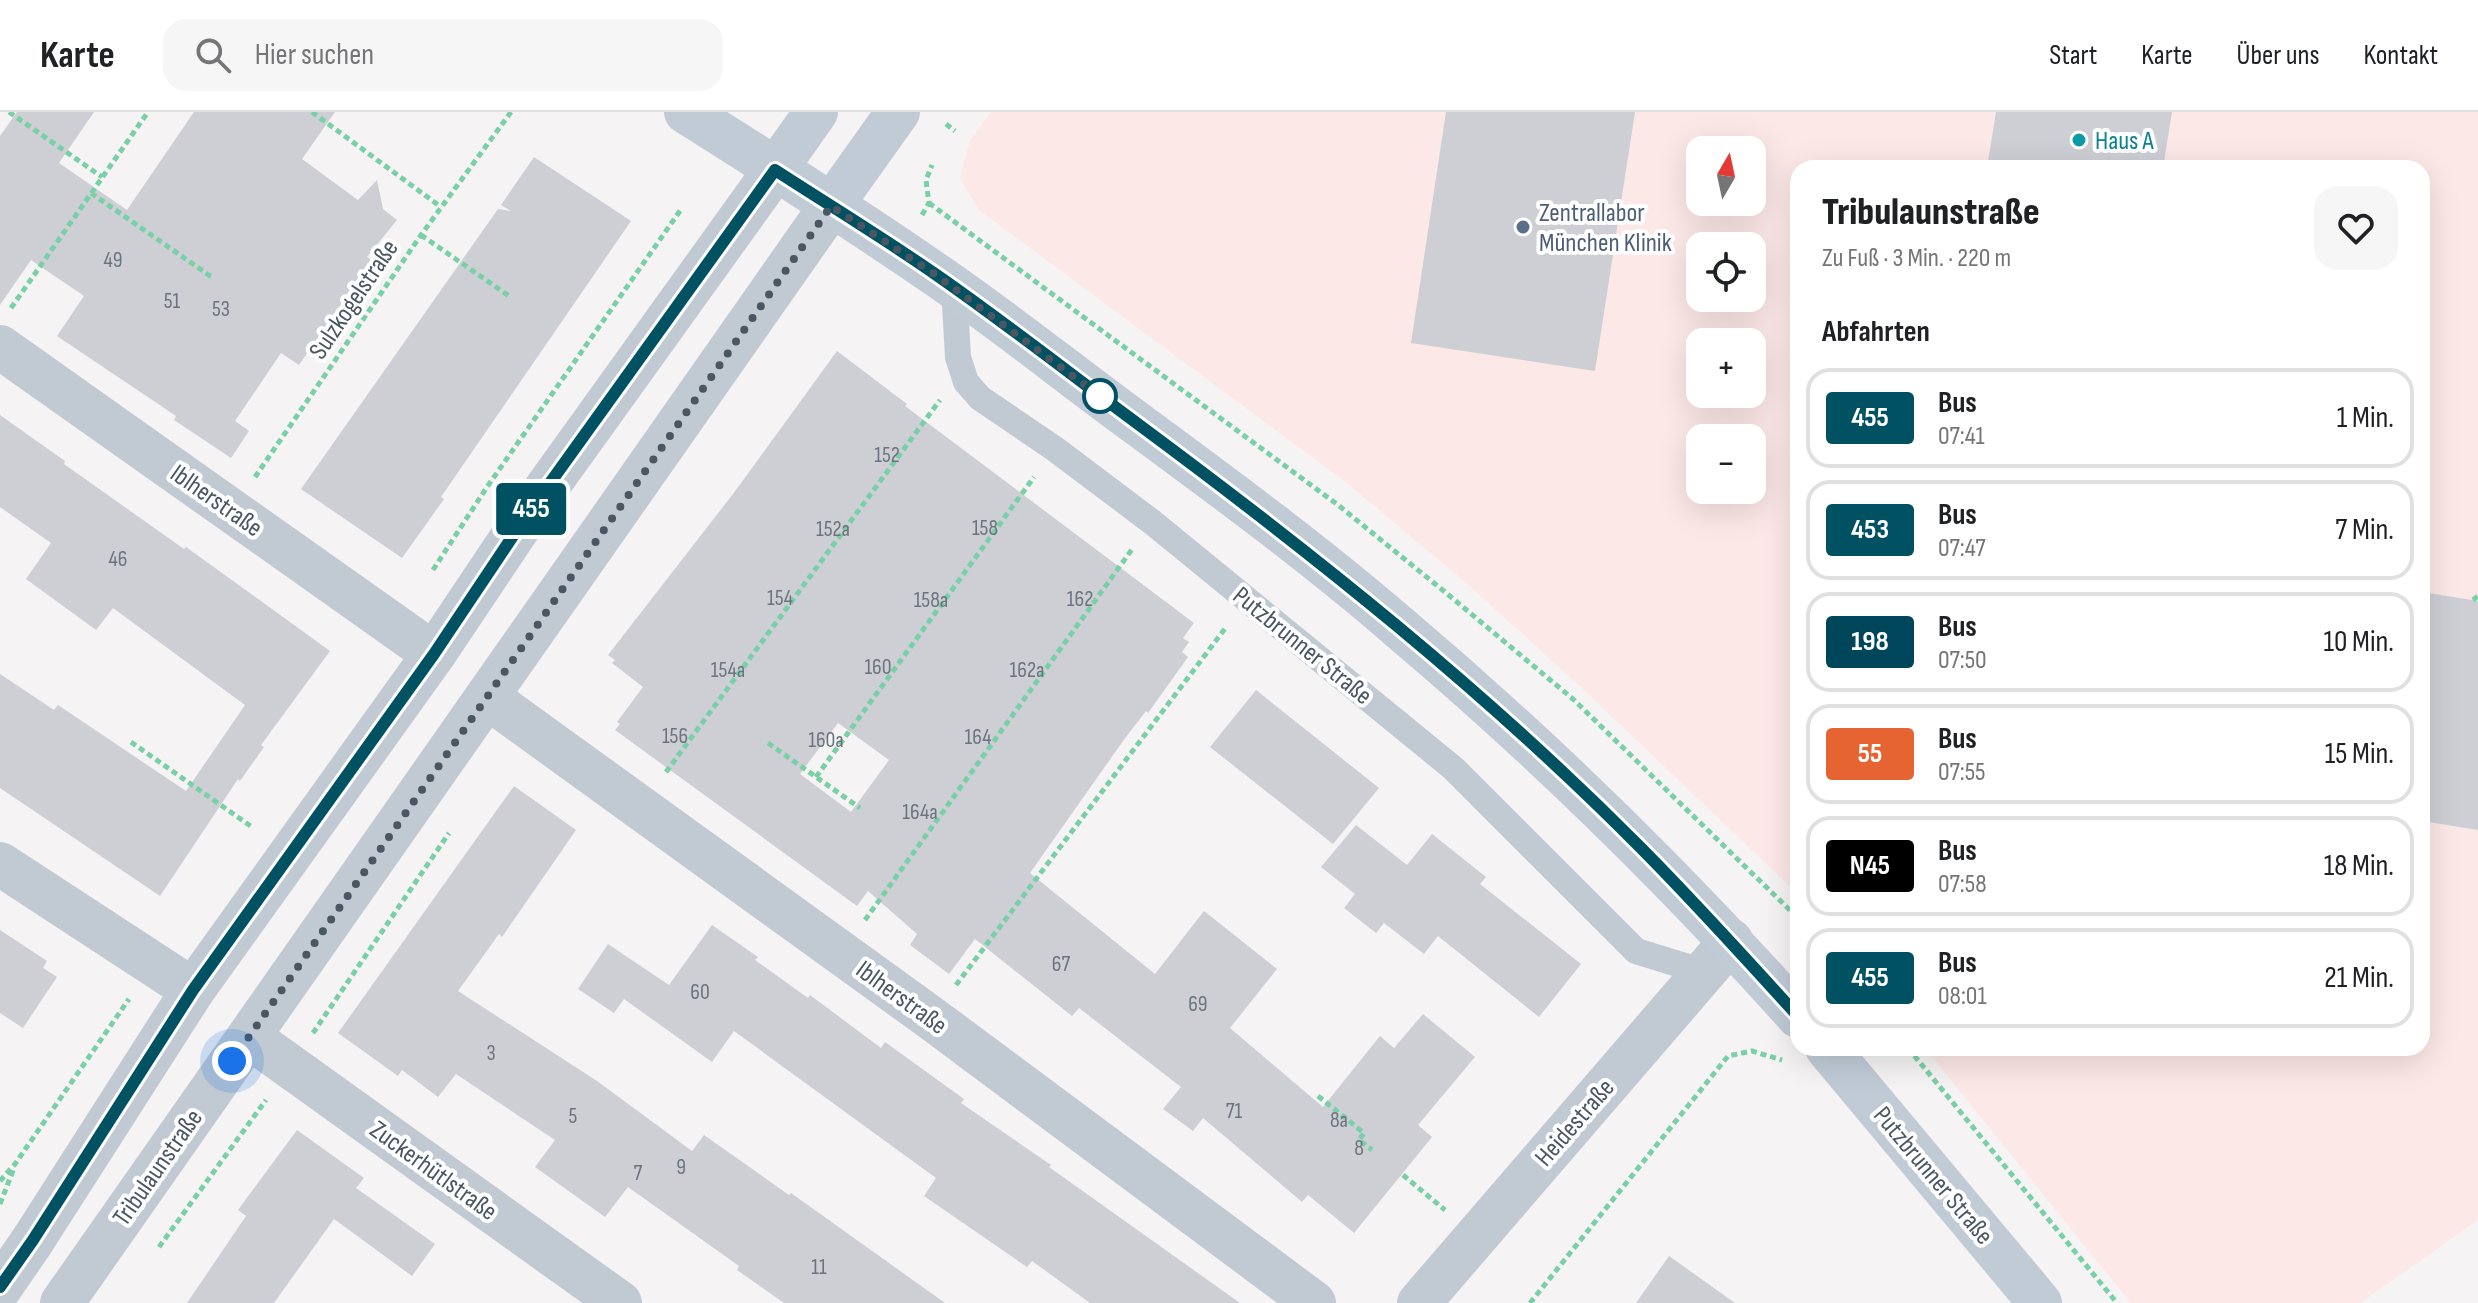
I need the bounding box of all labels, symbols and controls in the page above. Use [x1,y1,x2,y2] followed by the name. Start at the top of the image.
[163,19,723,91] search box
[40,33,115,78] text: Karte
[191,33,235,77] icon: search
[255,37,374,73] text: Hier suchen
[2049,39,2097,72] text: Start
[2141,39,2193,72] text: Karte
[2237,39,2320,72] text: Über uns
[2364,39,2438,72] text: Kontakt
[2095,126,2155,157] place label: Haus A
[2070,131,2088,149] marker: Haus A
[1686,136,1766,216] north arrow
[1686,136,1766,504] map controls
[2314,186,2398,270] button: heart
[1822,190,2040,235] text: Tribulaunstraße
[1539,198,1672,259] place label: Zentrallabor München Klinik
[1514,218,1532,236] marker: Zentrallabor München Klinik
[1686,232,1766,312] button: locate
[303,234,406,366] street label: Sulzkogelstraße
[1822,243,2011,274] text: Zu Fuß · 3 Min. · 220 m
[104,247,123,274] house number: 49
[164,288,181,315] house number: 51
[212,296,230,323] house number: 53
[1822,314,1930,350] text: Abfahrten
[1686,328,1766,408] button: +
[1083,379,1117,413] unlabelled marker
[1938,385,1977,421] text: Bus
[2337,400,2394,436] text: 1 Min.
[1851,401,1889,434] text: 455
[1938,421,1985,452] text: 07:41
[1686,424,1766,504] button: −
[874,442,900,469] house number: 152
[164,458,268,544] street label: Iblherstraße
[485,483,577,535] line badge: 455
[512,492,550,525] text: 455
[1938,497,1977,533] text: Bus
[2335,512,2394,548] text: 7 Min.
[1851,513,1889,546] text: 453
[972,515,998,542] house number: 158
[816,516,850,543] house number: 152a
[1938,533,1986,564] text: 07:47
[109,546,127,573] house number: 46
[1226,581,1378,712] street label: Putzbrunner Straße
[767,585,793,612] house number: 154
[1067,586,1093,613] house number: 162
[914,587,948,614] house number: 158a
[1938,609,1977,645] text: Bus
[2323,624,2394,660] text: 10 Min.
[1851,625,1889,658] text: 198
[1938,645,1987,676] text: 07:50
[864,654,892,681] house number: 160
[711,657,745,684] house number: 154a
[1009,657,1045,684] house number: 162a
[1938,721,1977,757] text: Bus
[662,723,688,750] house number: 156
[965,724,991,751] house number: 164
[808,727,844,754] house number: 160a
[2325,736,2394,772] text: 15 Min.
[1858,737,1882,770] text: 55
[1938,757,1986,788] text: 07:55
[902,799,938,826] house number: 164a
[1938,833,1977,869] text: Bus
[2324,848,2394,884] text: 18 Min.
[1850,849,1890,882] text: N45
[1938,869,1987,900] text: 07:58
[1938,945,1977,981] text: Bus
[1052,951,1070,978] house number: 67
[849,955,953,1042] street label: Iblherstraße
[2324,960,2394,996] text: 21 Min.
[1851,961,1889,994] text: 455
[690,979,710,1006] house number: 60
[1938,981,1987,1012] text: 08:01
[1188,991,1208,1018] house number: 69
[486,1040,496,1067] house number: 3
[212,1041,252,1081] your location
[1529,1073,1621,1173] street label: Heidestraße
[1226,1098,1243,1125] house number: 71
[1866,1101,1999,1251] street label: Putzbrunner Straße
[569,1103,578,1130] house number: 5
[107,1104,210,1232] street label: Tribulaunstraße
[1330,1107,1348,1134] house number: 8a
[363,1115,503,1228] street label: Zuckerhütlstraße
[1354,1135,1364,1162] house number: 8
[676,1154,686,1181] house number: 9
[634,1160,643,1187] house number: 7
[811,1254,827,1281] house number: 11

